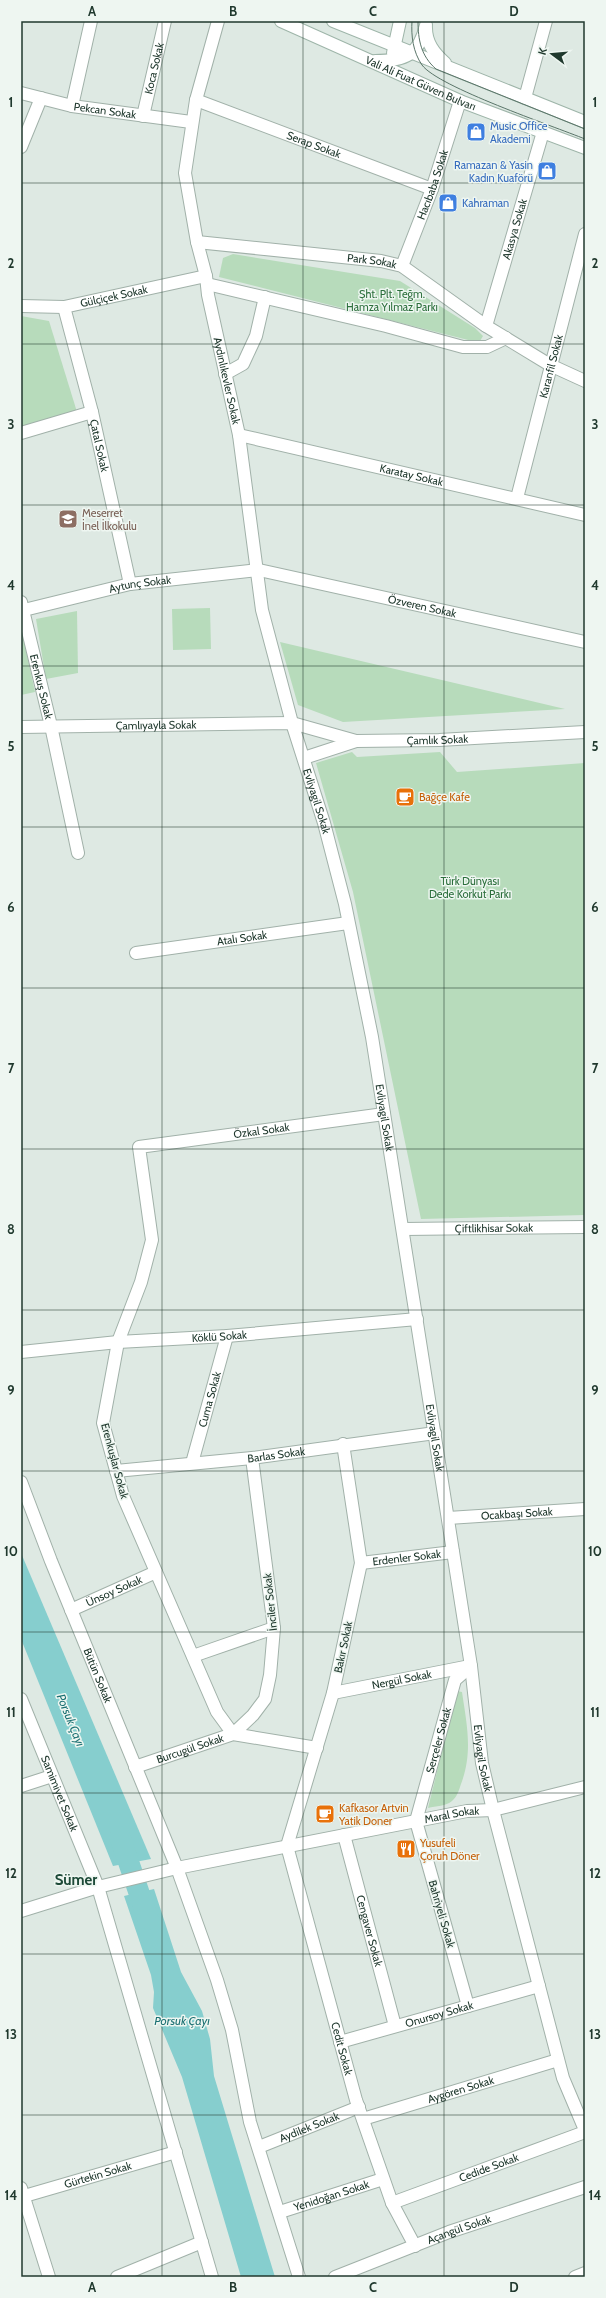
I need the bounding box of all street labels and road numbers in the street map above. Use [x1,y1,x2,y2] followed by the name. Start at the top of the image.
[141,41,167,95] street label: Koca Sokak
[363,53,478,113] street label: Vali Ali Fuat Güven Bulvarı
[73,99,137,122] street label: Pekcan Sokak
[285,128,343,161] street label: Serap Sokak
[414,148,451,222] street label: Hacıbaba Sokak
[499,197,530,261] street label: Akasya Sokak
[347,251,398,272] street label: Park Sokak
[79,282,149,310] street label: Gülçiçek Sokak
[536,333,566,400] street label: Karanfil Sokak
[211,336,243,426] street label: Aydınlıkevler Sokak
[87,418,112,473] street label: Çatal Sokak
[378,461,445,489] street label: Karatay Sokak
[107,573,172,596] street label: Aytunç Sokak
[387,592,458,620] street label: Özveren Sokak
[27,653,56,721] street label: Erenkuş Sokak
[116,717,197,733] street label: Çamlıyayla Sokak
[407,731,469,747] street label: Çamlık Sokak
[300,767,334,835] street label: Evliyagil Sokak
[216,928,268,948] street label: Atalı Sokak
[373,1083,397,1152] street label: Evliyagil Sokak
[233,1120,290,1141] street label: Özkal Sokak
[455,1221,533,1235] street label: Çiftlikhisar Sokak
[191,1327,248,1345] street label: Köklü Sokak
[195,1370,224,1429] street label: Cuma Sokak
[423,1403,447,1472] street label: Evliyagil Sokak
[98,1422,132,1500] street label: Erenkuşlar Sokak
[247,1444,306,1465] street label: Barlas Sokak
[480,1504,553,1523] street label: Ocakbaşı Sokak
[372,1546,442,1569] street label: Erdenler Sokak
[84,1572,144,1609] street label: Ünsoy Sokak
[260,1572,280,1632] street label: İnciler Sokak
[331,1620,355,1674] street label: Bakır Sokak
[80,1646,115,1705] street label: Bütün Sokak
[371,1667,433,1692] street label: Nergül Sokak
[423,1706,454,1775] street label: Serçeler Sokak
[471,1724,495,1793] street label: Evliyagil Sokak
[154,1731,226,1766] street label: Burcugül Sokak
[38,1753,81,1833] street label: Samimiyet Sokak
[423,1804,480,1826] street label: Maral Sokak
[426,1879,458,1949] street label: Bahriyeli Sokak
[353,1893,386,1968] street label: Cengaver Sokak
[404,1998,475,2030] street label: Onursoy Sokak
[328,2020,356,2077] street label: Cedit Sokak
[426,2073,496,2106] street label: Aygören Sokak
[277,2109,341,2145] street label: Aydilek Sokak
[457,2150,520,2185] street label: Cedide Sokak
[63,2158,133,2191] street label: Gürtekin Sokak
[291,2177,371,2214] street label: Yenidoğan Sokak
[425,2212,493,2247] street label: Açangül Sokak

